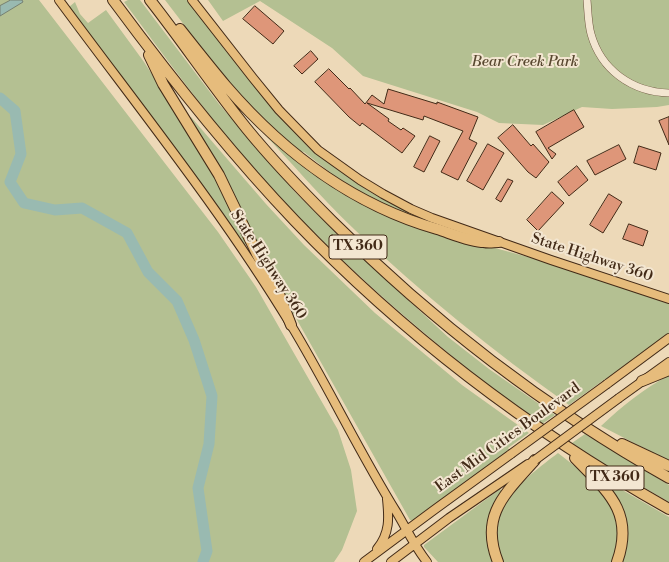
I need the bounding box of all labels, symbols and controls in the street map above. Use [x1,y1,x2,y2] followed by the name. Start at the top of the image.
[472,53,578,71] park label: Bear Creek Park
[226,207,310,323] street label: State Highway 360
[529,230,655,286] street label: State Highway 360
[329,235,387,259] road number: TX 360
[432,379,584,497] street label: East Mid Cities Boulevard
[586,466,644,490] road number: TX 360

